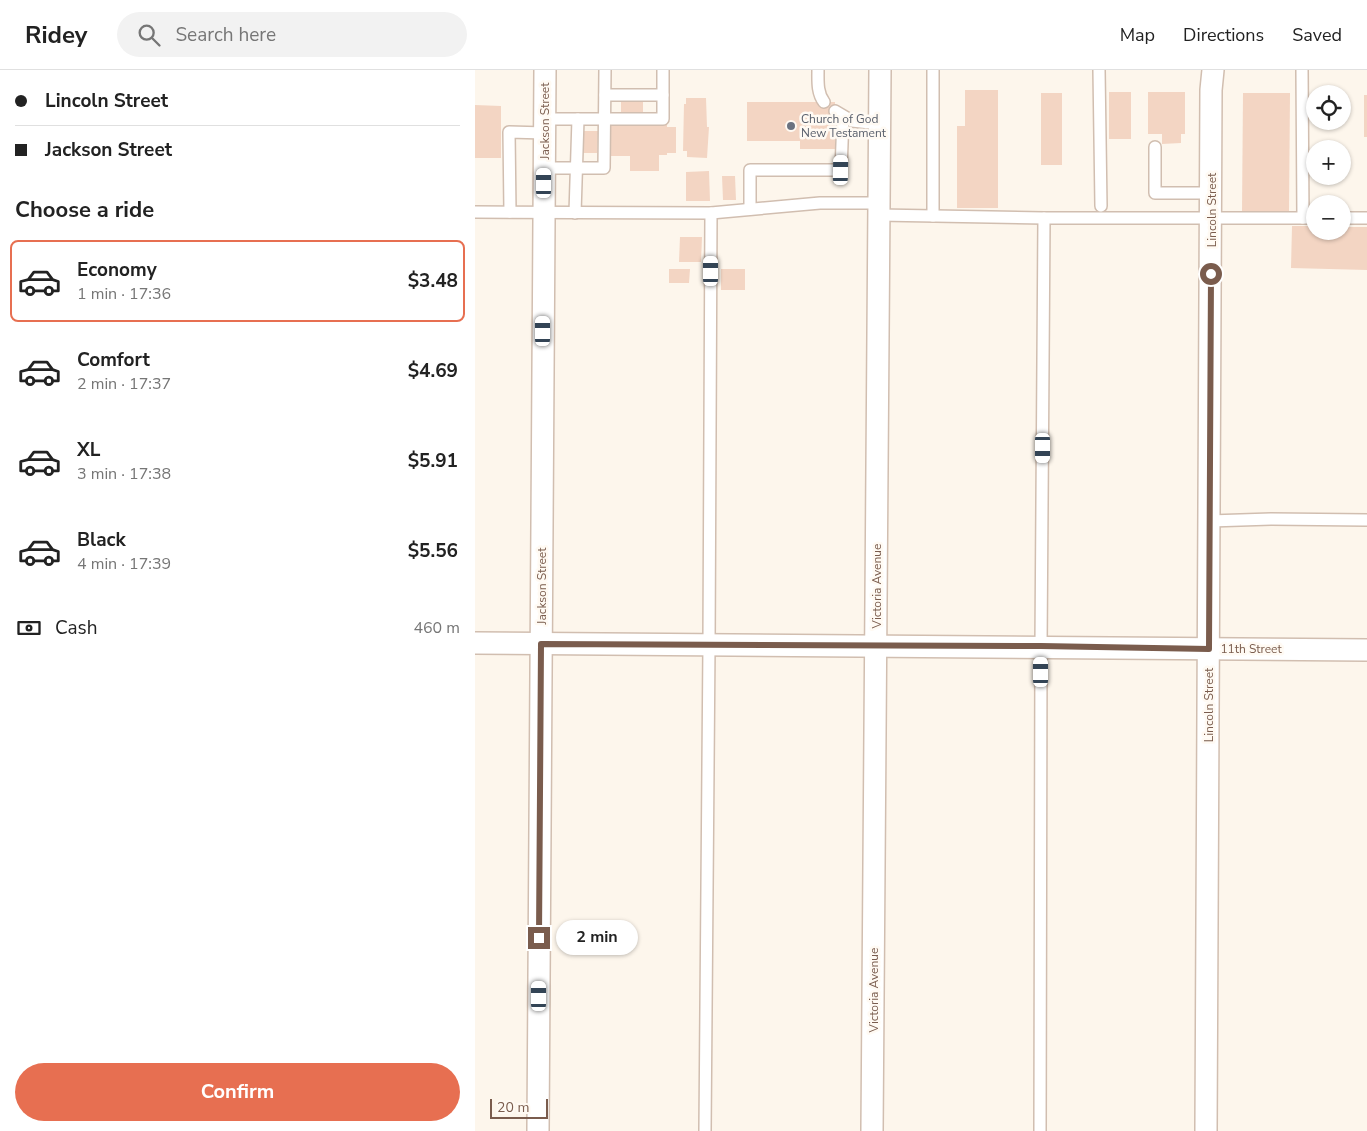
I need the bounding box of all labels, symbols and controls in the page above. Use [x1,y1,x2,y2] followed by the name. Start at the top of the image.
[117,12,467,57] search box
[25,19,87,51] text: Ridey
[135,21,163,49] icon: search
[175,22,276,48] text: Search here
[1120,23,1155,47] text: Map
[1183,23,1264,47] text: Directions
[1292,23,1342,47] text: Saved
[537,82,553,160] street label: Jackson Street
[1306,85,1351,240] map controls
[1306,85,1351,130] button: locate
[45,88,168,114] text: Lincoln Street
[801,111,887,141] place label: Church of God New Testament
[785,120,797,132] marker: Church of God New Testament
[45,137,172,163] text: Jackson Street
[1306,140,1351,185] button: +
[833,155,848,185] car
[536,168,551,198] car
[1204,172,1220,247] street label: Lincoln Street
[15,195,154,225] text: Choose a ride
[1306,195,1351,240] button: −
[703,256,718,286] car
[77,257,157,283] text: Economy
[17,259,62,304] icon: car
[1200,263,1222,285] route start
[408,268,458,294] text: $3.48
[77,283,171,305] text: 1 min · 17:36
[535,316,550,346] car
[77,347,150,373] text: Comfort
[17,349,62,394] icon: car
[408,358,458,384] text: $4.69
[77,373,171,395] text: 2 min · 17:37
[1035,433,1050,463] car
[77,437,100,463] text: XL
[17,439,62,484] icon: car
[408,448,458,474] text: $5.91
[77,463,171,485] text: 3 min · 17:38
[77,527,126,553] text: Black
[17,529,62,574] icon: car
[408,538,458,564] text: $5.56
[869,544,885,629] street label: Victoria Avenue
[534,547,550,625] street label: Jackson Street
[77,553,171,575] text: 4 min · 17:39
[15,614,43,642] icon: cash
[55,615,97,641] text: Cash
[413,617,460,639] text: 460 m
[1220,641,1282,657] street label: 11th Street
[1033,657,1048,687] car
[1201,667,1217,742] street label: Lincoln Street
[557,920,639,956] callout: 2 min
[576,926,618,948] text: 2 min
[528,927,550,949] route end
[866,948,882,1033] street label: Victoria Avenue
[531,981,546,1011] car
[15,1063,460,1121] button: Confirm
[490,1096,547,1119] scale bar
[497,1098,529,1117] text: 20 m

